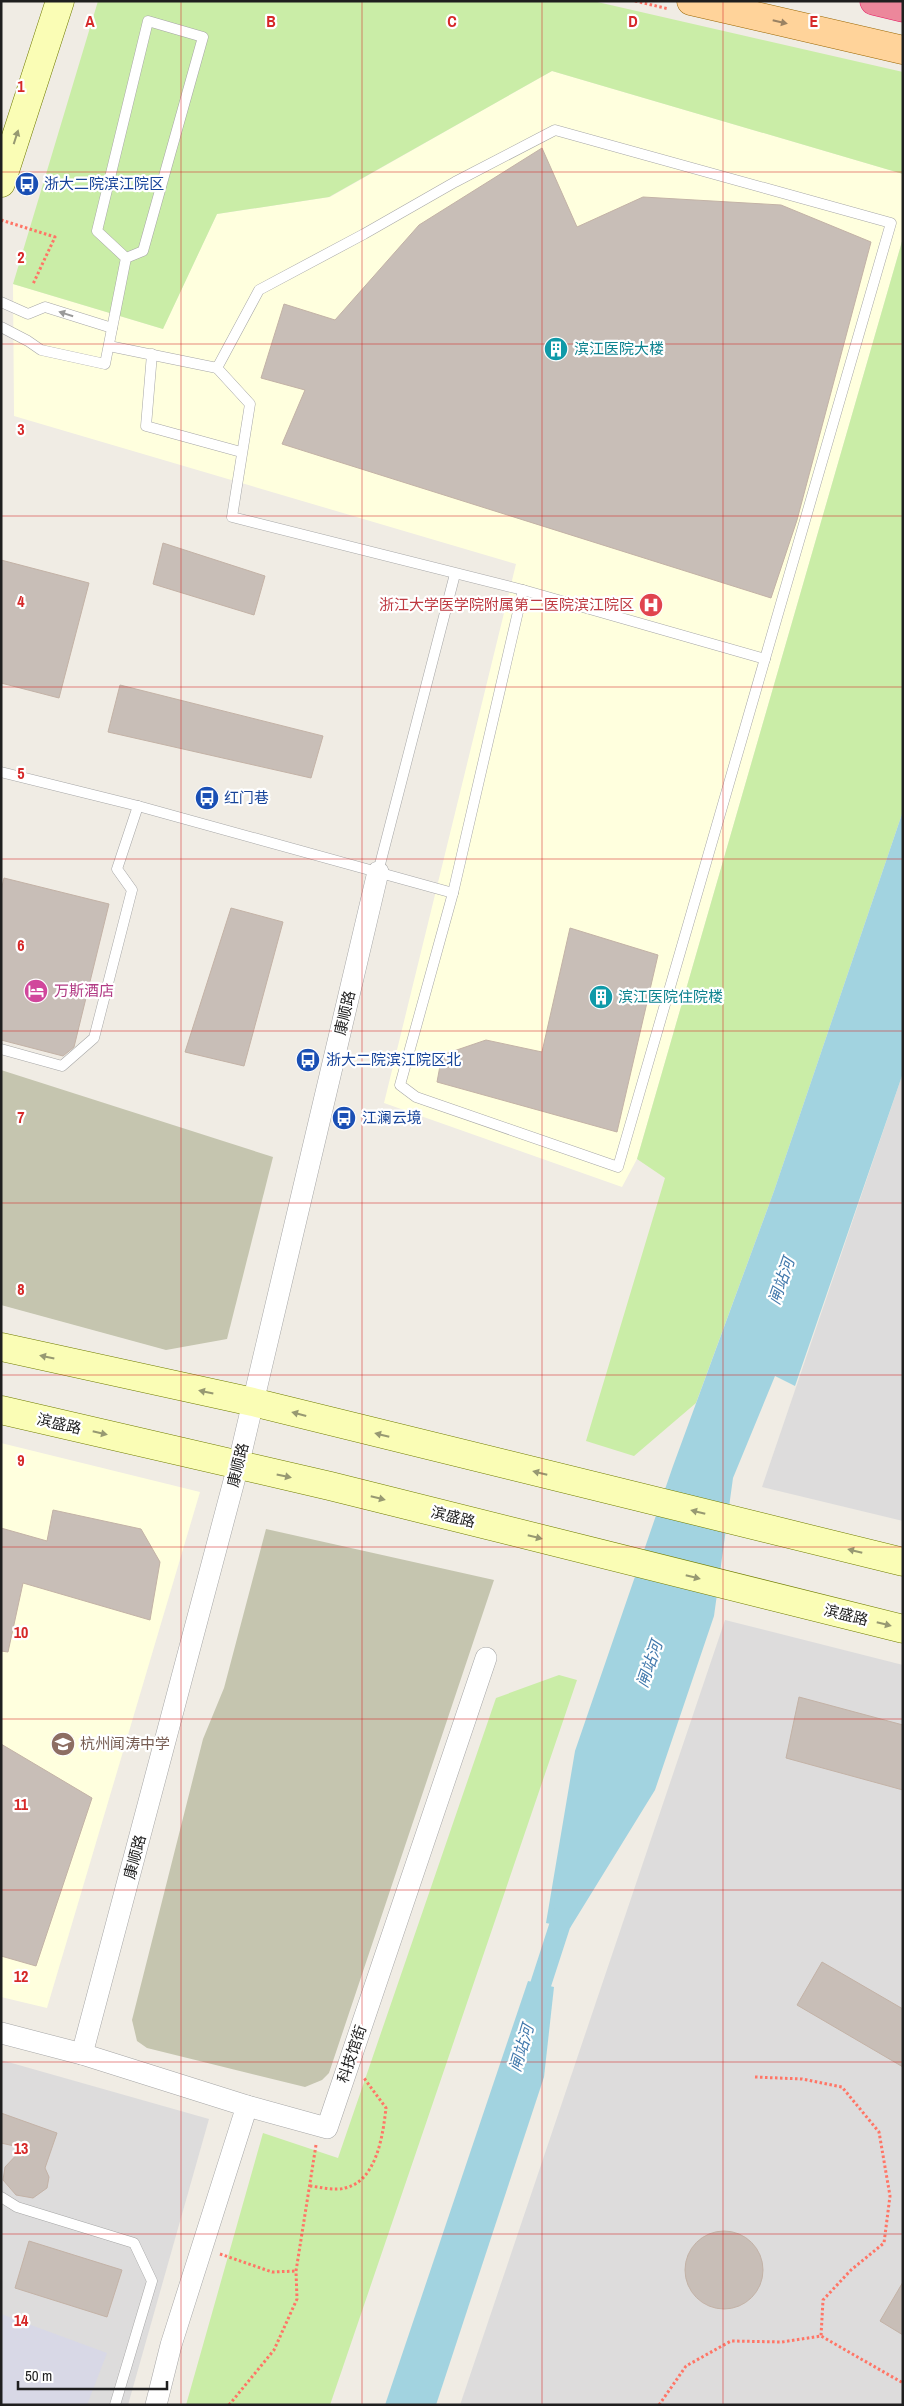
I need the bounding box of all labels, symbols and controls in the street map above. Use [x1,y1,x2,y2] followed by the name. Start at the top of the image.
[85,10,95,32] text: A
[266,10,276,32] text: B
[447,10,457,32] text: C
[628,10,638,32] text: D
[810,10,819,32] text: E
[773,18,788,26] one-way arrow
[17,75,25,97] text: 1
[13,129,20,144] one-way arrow
[14,171,40,197] bus stop icon: 浙大二院滨江院区
[44,173,164,194] place label: 浙大二院滨江院区
[17,246,25,268] text: 2
[58,309,73,317] one-way arrow
[543,336,569,362] building icon: 滨江医院大楼
[574,338,664,359] place label: 滨江医院大楼
[17,418,25,440] text: 3
[17,590,25,612] text: 4
[638,592,664,618] hospital icon: 浙江大学医学院附属第二医院滨江院区
[379,594,634,615] place label: 浙江大学医学院附属第二医院滨江院区
[17,762,25,784] text: 5
[194,785,220,811] bus stop icon: 红门巷
[224,787,269,808] place label: 红门巷
[17,934,25,956] text: 6
[23,978,49,1004] hotel icon: 万斯酒店
[54,980,114,1001] place label: 万斯酒店
[588,984,614,1010] building icon: 滨江医院住院楼
[618,986,723,1007] place label: 滨江医院住院楼
[329,989,360,1037] street label: 康顺路
[295,1047,321,1073] bus stop icon: 浙大二院滨江院区北
[326,1049,461,1070] place label: 浙大二院滨江院区北
[331,1105,357,1131] bus stop icon: 江澜云境
[17,1106,25,1128] text: 7
[362,1107,422,1128] place label: 江澜云境
[763,1252,800,1307] water label: 闸站河
[17,1278,25,1300] text: 8
[39,1353,55,1361] one-way arrow
[198,1388,213,1396] one-way arrow
[35,1408,83,1439] street label: 滨盛路
[291,1410,306,1418] one-way arrow
[92,1429,107,1437] one-way arrow
[374,1431,389,1439] one-way arrow
[222,1440,253,1489] street label: 康顺路
[17,1449,25,1471] text: 9
[532,1469,547,1477] one-way arrow
[277,1472,292,1480] one-way arrow
[370,1494,385,1502] one-way arrow
[429,1501,478,1532] street label: 滨盛路
[690,1508,705,1516] one-way arrow
[528,1533,543,1541] one-way arrow
[848,1547,863,1555] one-way arrow
[685,1573,700,1581] one-way arrow
[822,1599,871,1630] street label: 滨盛路
[14,1621,28,1643] text: 10
[877,1621,892,1629] one-way arrow
[631,1635,668,1690] water label: 闸站河
[50,1731,76,1757] school or university icon: 杭州闻涛中学
[80,1733,170,1754] place label: 杭州闻涛中学
[14,1793,29,1815] text: 11
[119,1832,150,1881] street label: 康顺路
[14,1965,28,1987] text: 12
[503,2019,539,2074] water label: 闸站河
[332,2022,371,2086] street label: 科技馆街
[14,2137,28,2159] text: 13
[14,2309,29,2331] text: 14
[18,2358,166,2390] scale bar
[25,2365,52,2386] text: 50 m

